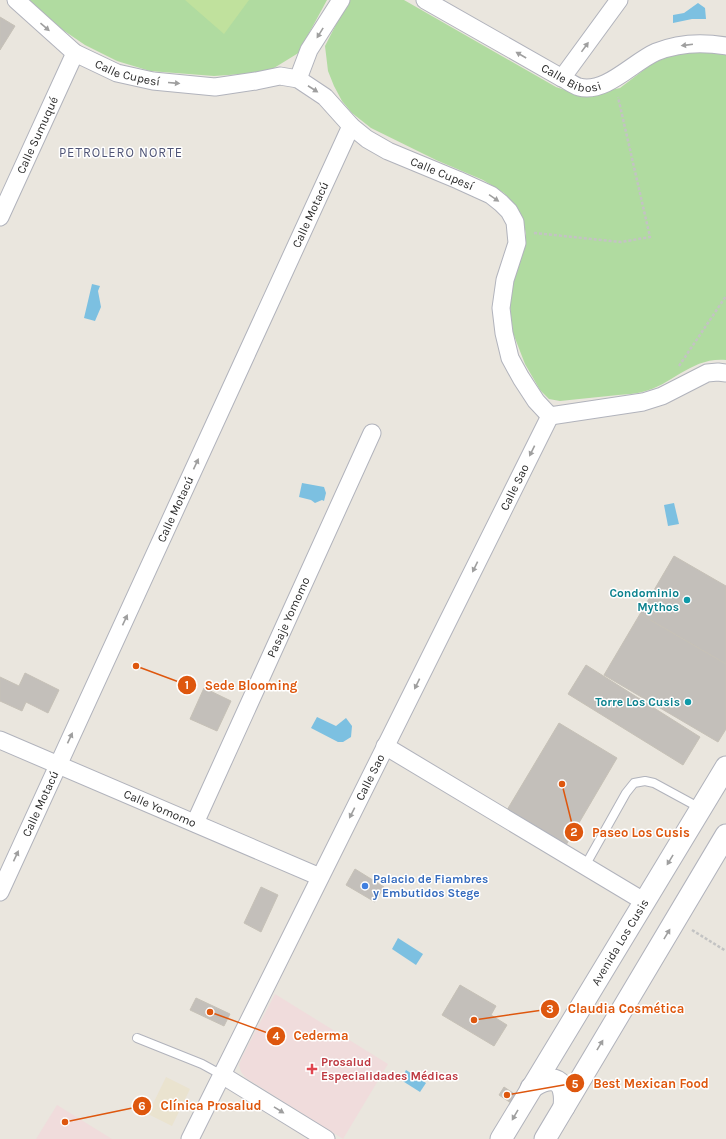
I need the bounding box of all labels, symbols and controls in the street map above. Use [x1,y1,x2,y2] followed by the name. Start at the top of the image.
[40,22,50,31] one-way arrow
[316,28,324,38] one-way arrow
[581,41,589,52] one-way arrow
[681,41,693,48] one-way arrow
[515,51,526,58] one-way arrow
[93,57,161,89] street label: Calle Cupesí
[539,61,603,95] street label: Calle Bibosi
[168,79,180,86] one-way arrow
[307,86,319,93] one-way arrow
[14,94,61,176] street label: Calle Sumuqué
[59,145,183,160] district label: PETROLERO NORTE
[408,154,476,193] street label: Calle Cupesí
[289,179,332,250] street label: Calle Motacú
[489,194,499,202] one-way arrow
[529,445,536,457] one-way arrow
[193,458,199,469] one-way arrow
[497,462,532,513] street label: Calle Sao
[154,474,197,544] street label: Calle Motacú
[471,562,478,573] one-way arrow
[264,575,313,660] street label: Pasaje Yomomo
[609,586,679,614] place label: Condominio Mythos
[682,595,692,605] marker: Condominio Mythos
[122,614,128,626] one-way arrow
[177,673,305,698] callout: Sede Blooming
[185,678,189,692] text: 1
[205,678,298,693] text: Sede Blooming
[413,678,420,689] one-way arrow
[595,695,680,709] place label: Torre Los Cusis
[683,697,693,707] marker: Torre Los Cusis
[67,732,74,744] one-way arrow
[353,752,388,803] street label: Calle Sao
[19,769,62,839] street label: Calle Motacú
[121,787,198,830] street label: Calle Yomomo
[349,807,355,818] one-way arrow
[564,820,698,845] callout: Paseo Los Cusis
[570,825,578,839] text: 2
[592,825,690,840] text: Paseo Los Cusis
[13,851,19,862] one-way arrow
[666,854,673,866] one-way arrow
[373,872,488,900] place label: Palacio de Fiambres y Embutidos Stege
[360,881,370,891] marker: Palacio de Fiambres y Embutidos Stege
[589,896,652,988] street label: Avenida Los Cusis
[664,928,671,940] one-way arrow
[540,996,693,1021] callout: Claudia Cosmética
[568,1001,684,1016] text: Claudia Cosmética
[546,1002,554,1016] text: 3
[266,1023,357,1048] callout: Cederma
[293,1028,349,1043] text: Cederma
[272,1029,280,1043] text: 4
[597,1039,604,1051] one-way arrow
[321,1055,458,1083] place label: Prosalud Especialidades Médicas
[306,1063,318,1075] marker: Prosalud Especialidades Médicas
[565,1071,716,1096] callout: Best Mexican Food
[593,1076,709,1091] text: Best Mexican Food
[572,1077,579,1091] text: 5
[132,1093,270,1118] callout: Clínica Prosalud
[160,1098,262,1113] text: Clínica Prosalud
[138,1099,146,1113] text: 6
[274,1106,284,1114] one-way arrow
[512,1109,519,1121] one-way arrow

